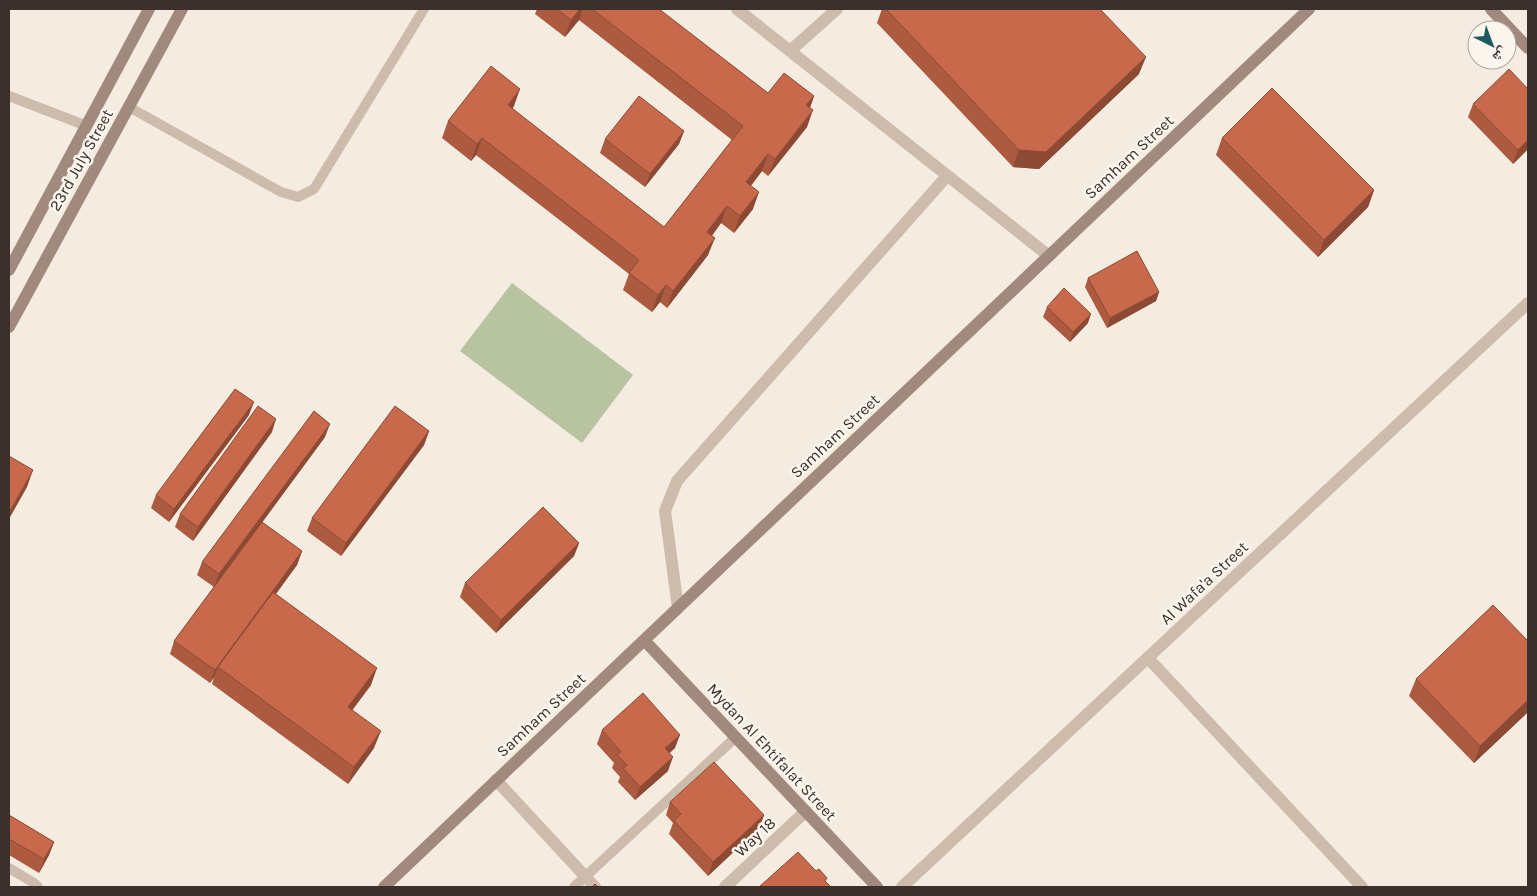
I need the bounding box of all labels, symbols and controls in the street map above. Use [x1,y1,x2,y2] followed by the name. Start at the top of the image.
[1467,20,1517,70] north arrow
[1489,43,1512,66] text: ش
[45,106,117,214] street label: 23rd July Street
[1081,111,1177,203] street label: Samham Street
[787,390,883,482] street label: Samham Street
[1156,537,1252,629] street label: Al Wafa'a Street
[493,669,589,761] street label: Samham Street
[703,679,841,825] street label: Mydan Al Ehtifalat Street
[731,813,779,861] street label: Way 18

